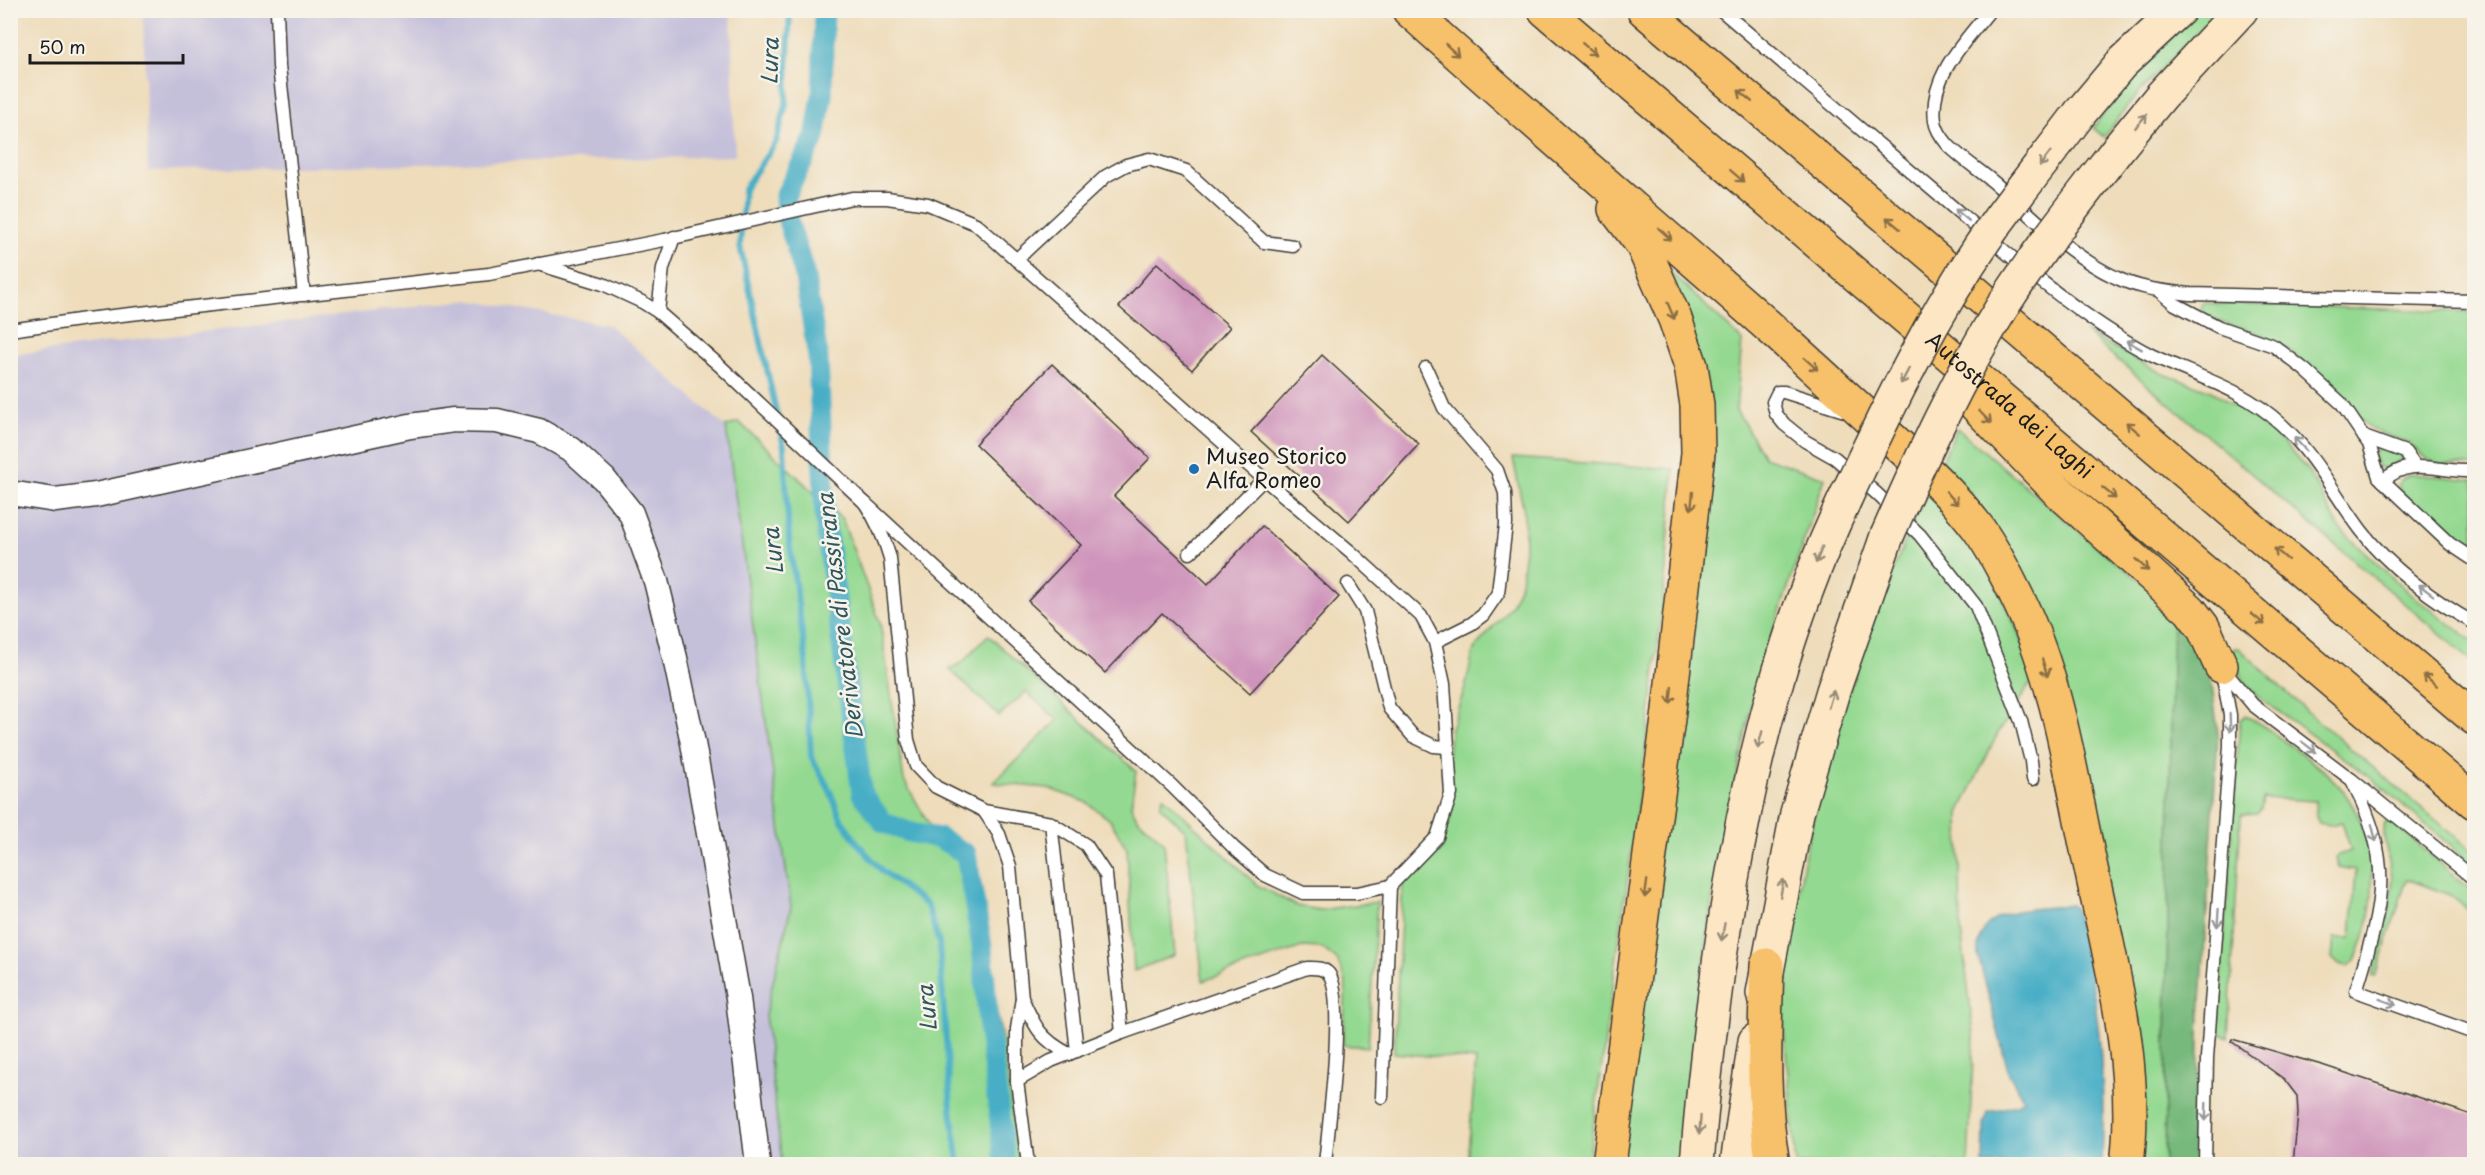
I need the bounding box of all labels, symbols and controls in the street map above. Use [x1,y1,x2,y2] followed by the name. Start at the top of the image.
[30,27,183,65] scale bar
[39,33,86,60] text: 50 m
[751,37,786,85] water label: Lura
[1581,42,1597,55] one-way arrow
[1444,43,1459,57] one-way arrow
[1737,90,1753,103] one-way arrow
[2134,114,2148,129] one-way arrow
[2038,151,2051,167] one-way arrow
[1729,169,1745,182] one-way arrow
[1954,209,1970,222] one-way arrow
[1885,216,1901,229] one-way arrow
[1657,227,1672,241] one-way arrow
[1666,301,1677,319] one-way arrow
[1919,323,2102,485] street label: Autostrada dei Laghi
[2126,339,2143,351] one-way arrow
[1803,357,1818,371] one-way arrow
[1899,366,1910,384] one-way arrow
[1978,409,1992,424] one-way arrow
[2125,421,2141,434] one-way arrow
[2293,437,2307,452] one-way arrow
[1206,439,1347,495] place label: Museo Storico Alfa Romeo
[1187,462,1201,476] marker: Museo Storico Alfa Romeo
[2101,486,2117,499] one-way arrow
[807,490,870,741] water label: Derivatore di Passirana
[1945,490,1959,505] one-way arrow
[1687,491,1698,511] one-way arrow
[753,526,790,576] water label: Lura
[1813,545,1824,563] one-way arrow
[2274,547,2289,561] one-way arrow
[2134,558,2149,572] one-way arrow
[2419,584,2435,597] one-way arrow
[2250,612,2265,626] one-way arrow
[2040,658,2051,677] one-way arrow
[2423,673,2438,687] one-way arrow
[1665,685,1676,705] one-way arrow
[1826,690,1837,709] one-way arrow
[2224,713,2236,733] one-way arrow
[1753,730,1765,749] one-way arrow
[2301,741,2317,754] one-way arrow
[2369,824,2381,843] one-way arrow
[1640,878,1651,898] one-way arrow
[1777,878,1788,898] one-way arrow
[2212,907,2223,927] one-way arrow
[1718,921,1729,941] one-way arrow
[907,983,944,1033] water label: Lura
[2378,998,2397,1009] one-way arrow
[2200,1102,2211,1122] one-way arrow
[1694,1115,1705,1135] one-way arrow

